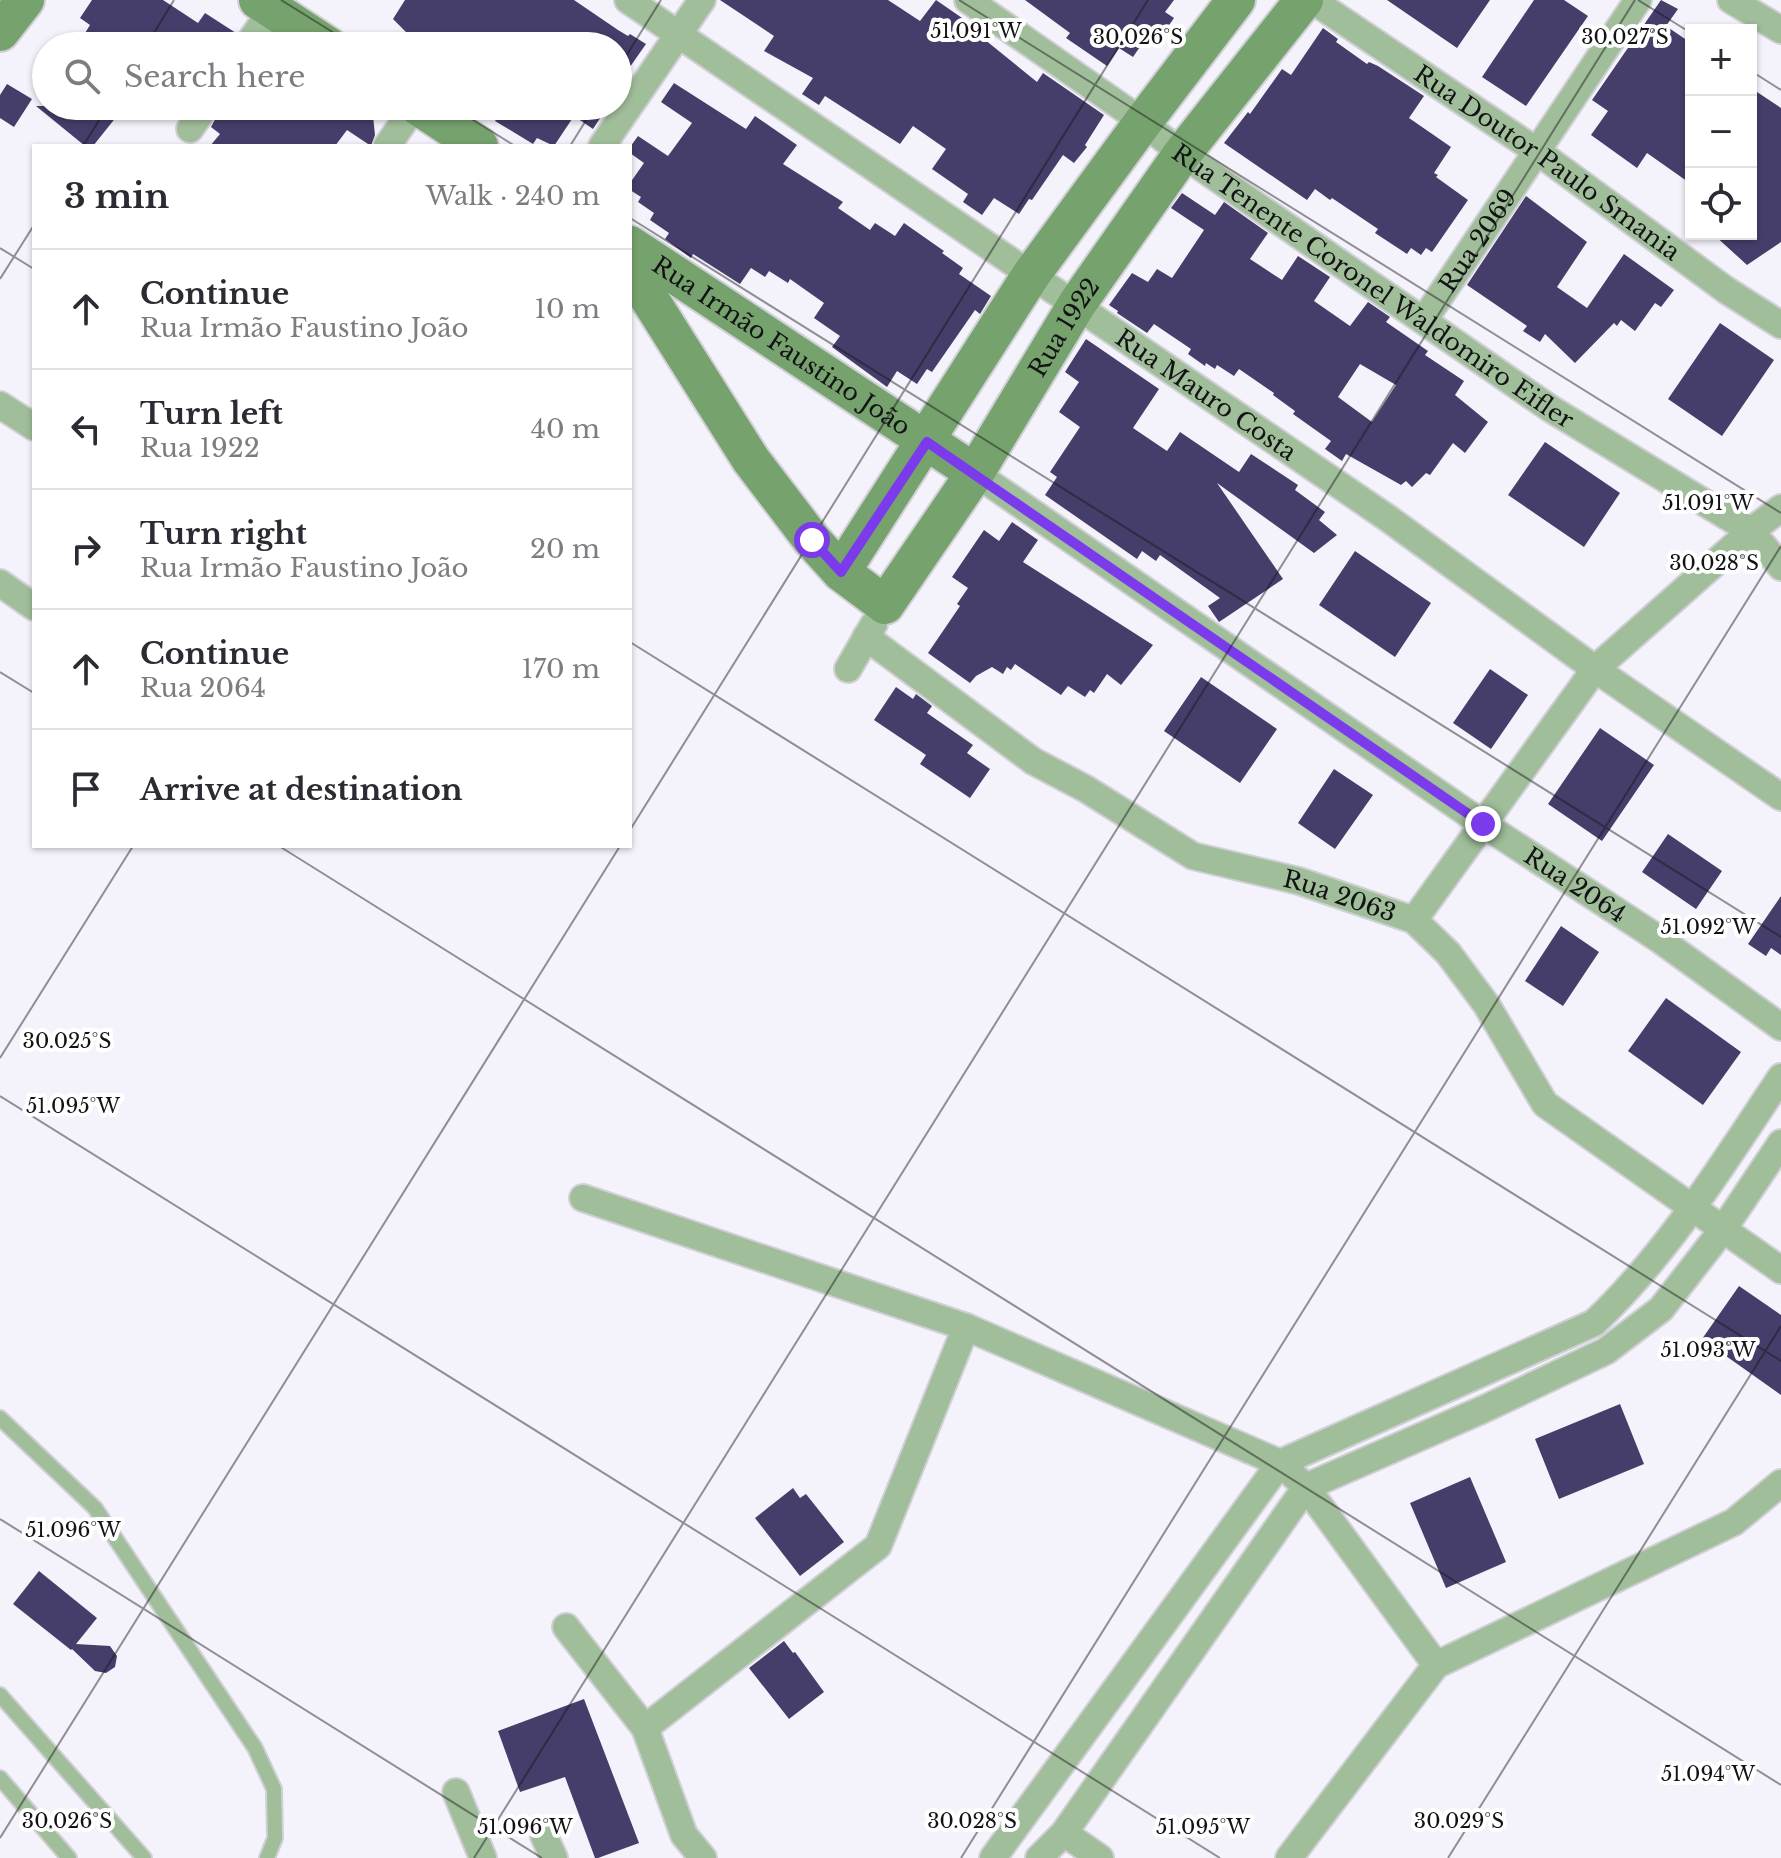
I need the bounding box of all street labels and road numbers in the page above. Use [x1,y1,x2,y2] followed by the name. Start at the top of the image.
[1409,59,1687,267] street label: Rua Doutor Paulo Smania
[1167,137,1580,434] street label: Rua Tenente Coronel Waldomiro Eifler
[1433,183,1522,297] street label: Rua 2069
[647,250,916,441] street label: Rua Irmão Faustino João
[1022,272,1105,382] street label: Rua 1922
[1110,323,1303,467] street label: Rua Mauro Costa
[1519,840,1632,928] street label: Rua 2064
[1280,863,1400,927] street label: Rua 2063

